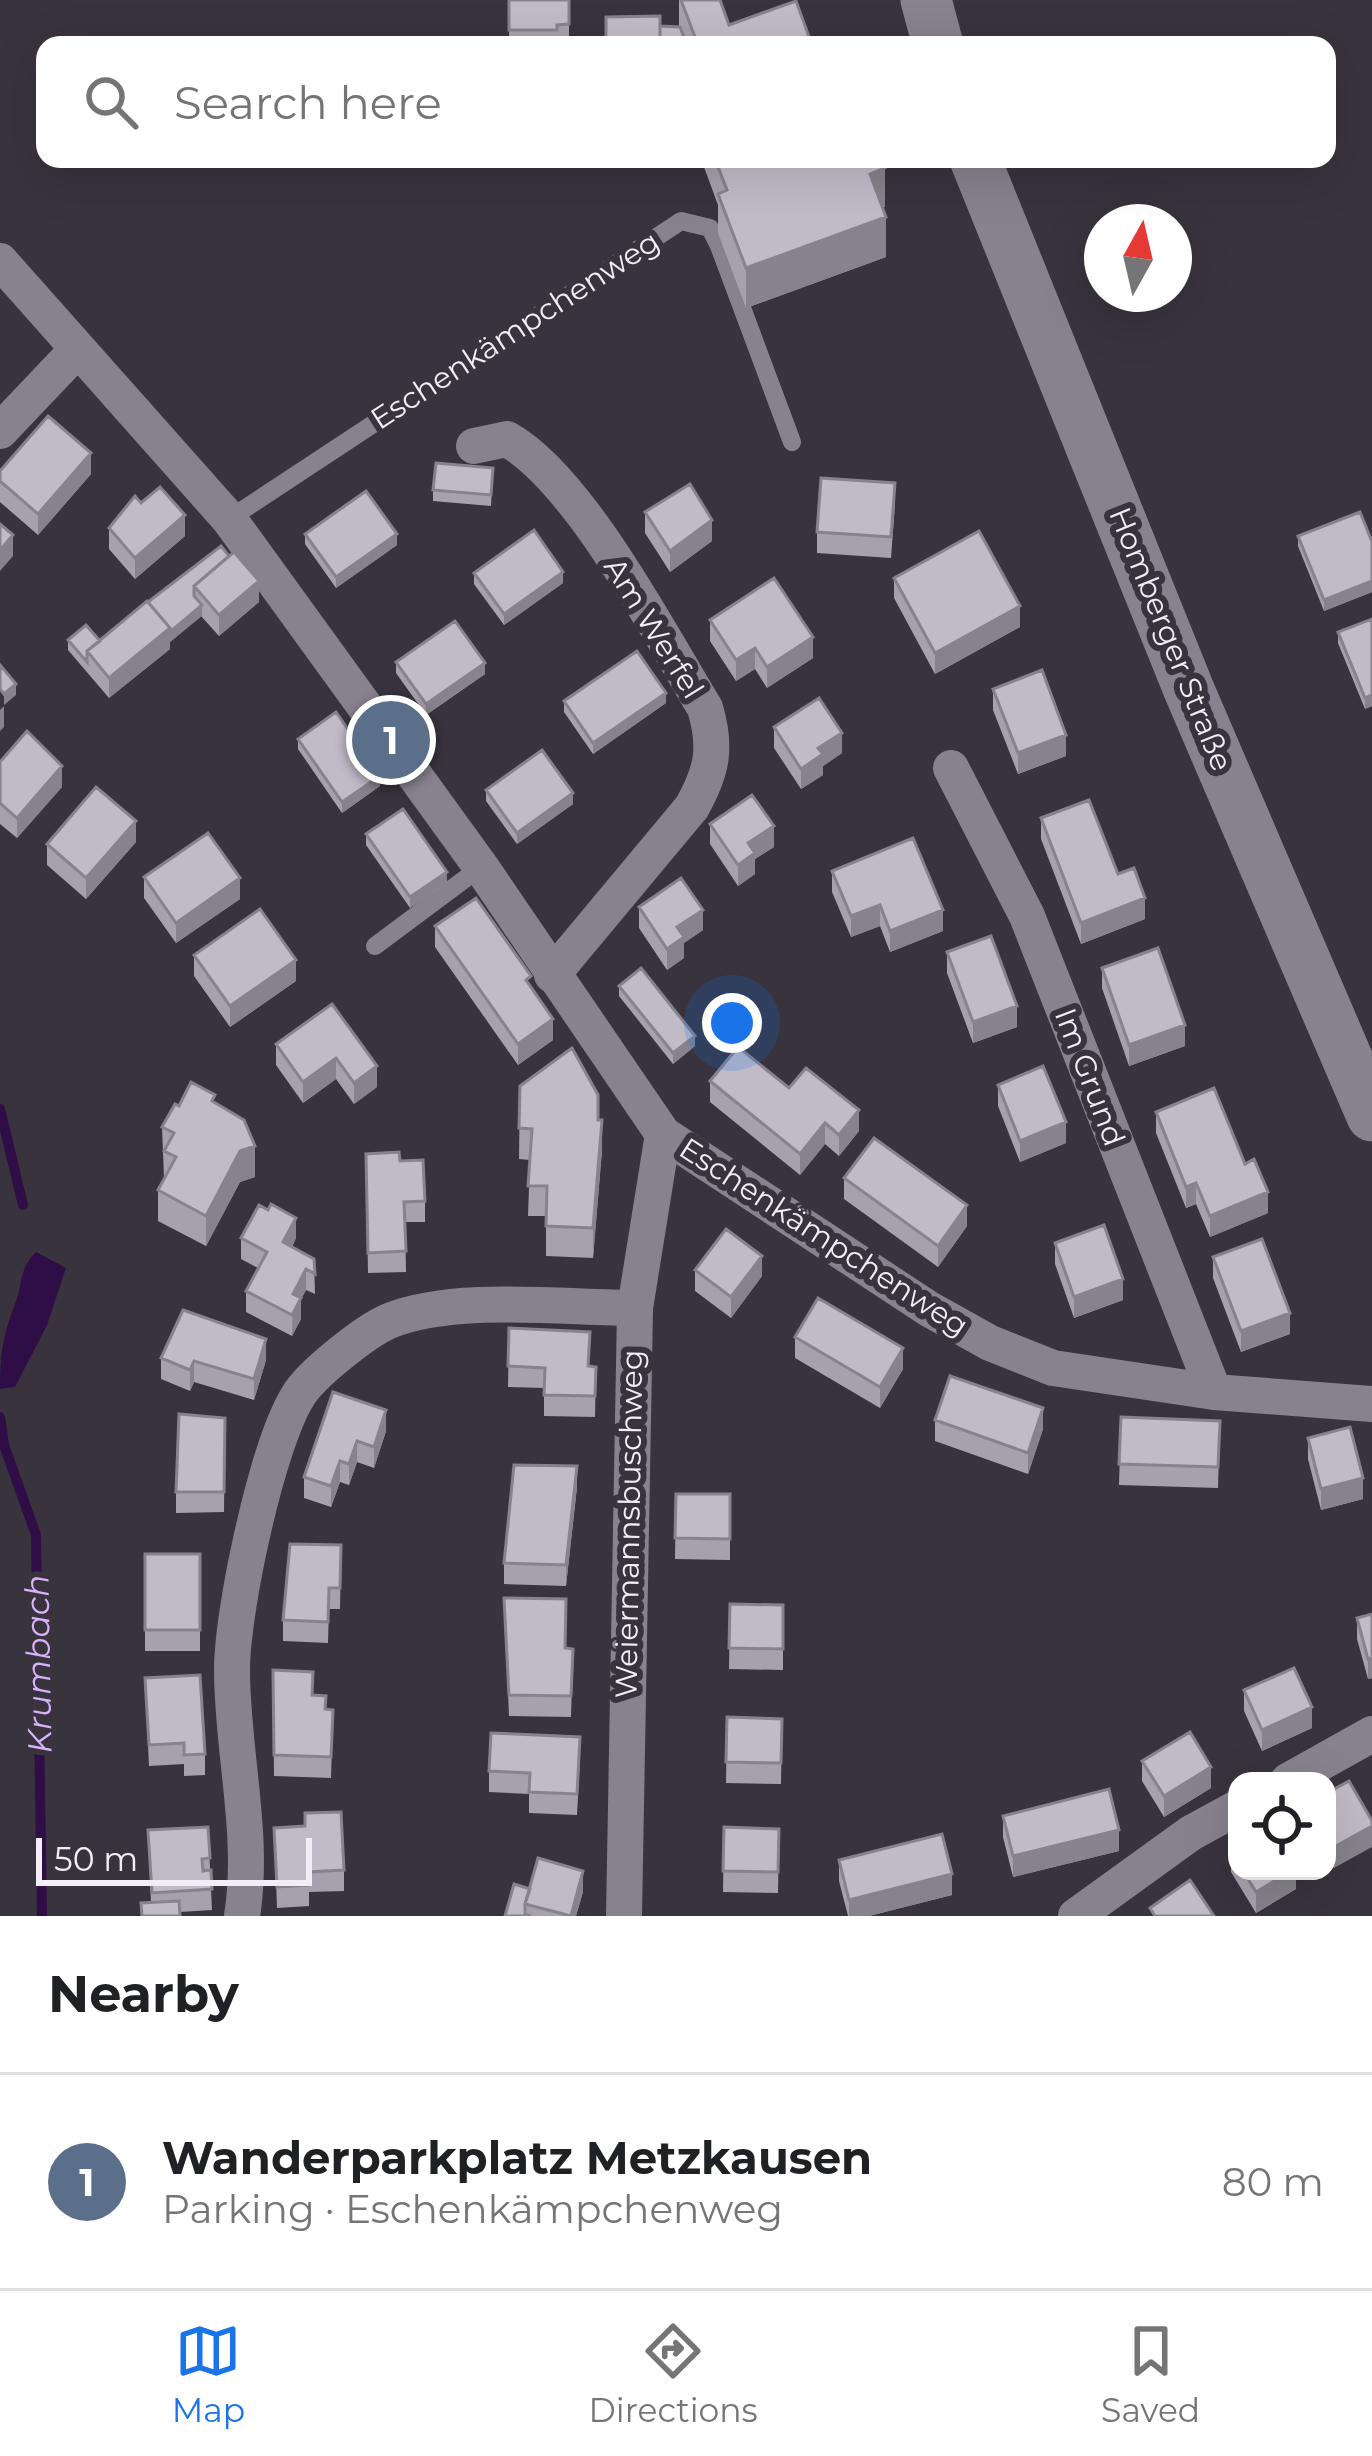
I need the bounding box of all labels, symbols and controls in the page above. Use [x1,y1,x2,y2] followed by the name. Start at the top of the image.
[36,36,1336,168] search box
[78,69,144,135] icon: search
[174,75,442,130] text: Search here
[1084,204,1192,312] north arrow
[364,223,666,437] street label: Eschenkämpchenweg
[1101,502,1241,776] street label: Homberger Straße
[596,551,712,705] street label: Am Werfel
[352,695,430,785] pin: 1
[702,993,762,1053] your location
[1047,1003,1133,1151] street label: Im Grund
[673,1130,975,1344] street label: Eschenkämpchenweg
[607,1349,651,1699] street label: Weiermannsbuschweg
[16,1574,60,1754] water label: Krumbach
[1228,1772,1336,1880] map controls
[1228,1772,1336,1880] button: locate
[36,1832,312,1885] scale bar
[54,1839,138,1879] text: 50 m
[48,1963,239,2025] text: Nearby
[162,2130,872,2185] text: Wanderparkplatz Metzkausen
[79,2158,95,2206] text: 1
[1222,2158,1324,2206] text: 80 m
[162,2185,783,2233] text: Parking · Eschenkämpchenweg
[172,2318,245,2430] tab: Map
[589,2318,758,2430] tab: Directions
[1101,2318,1200,2430] tab: Saved

